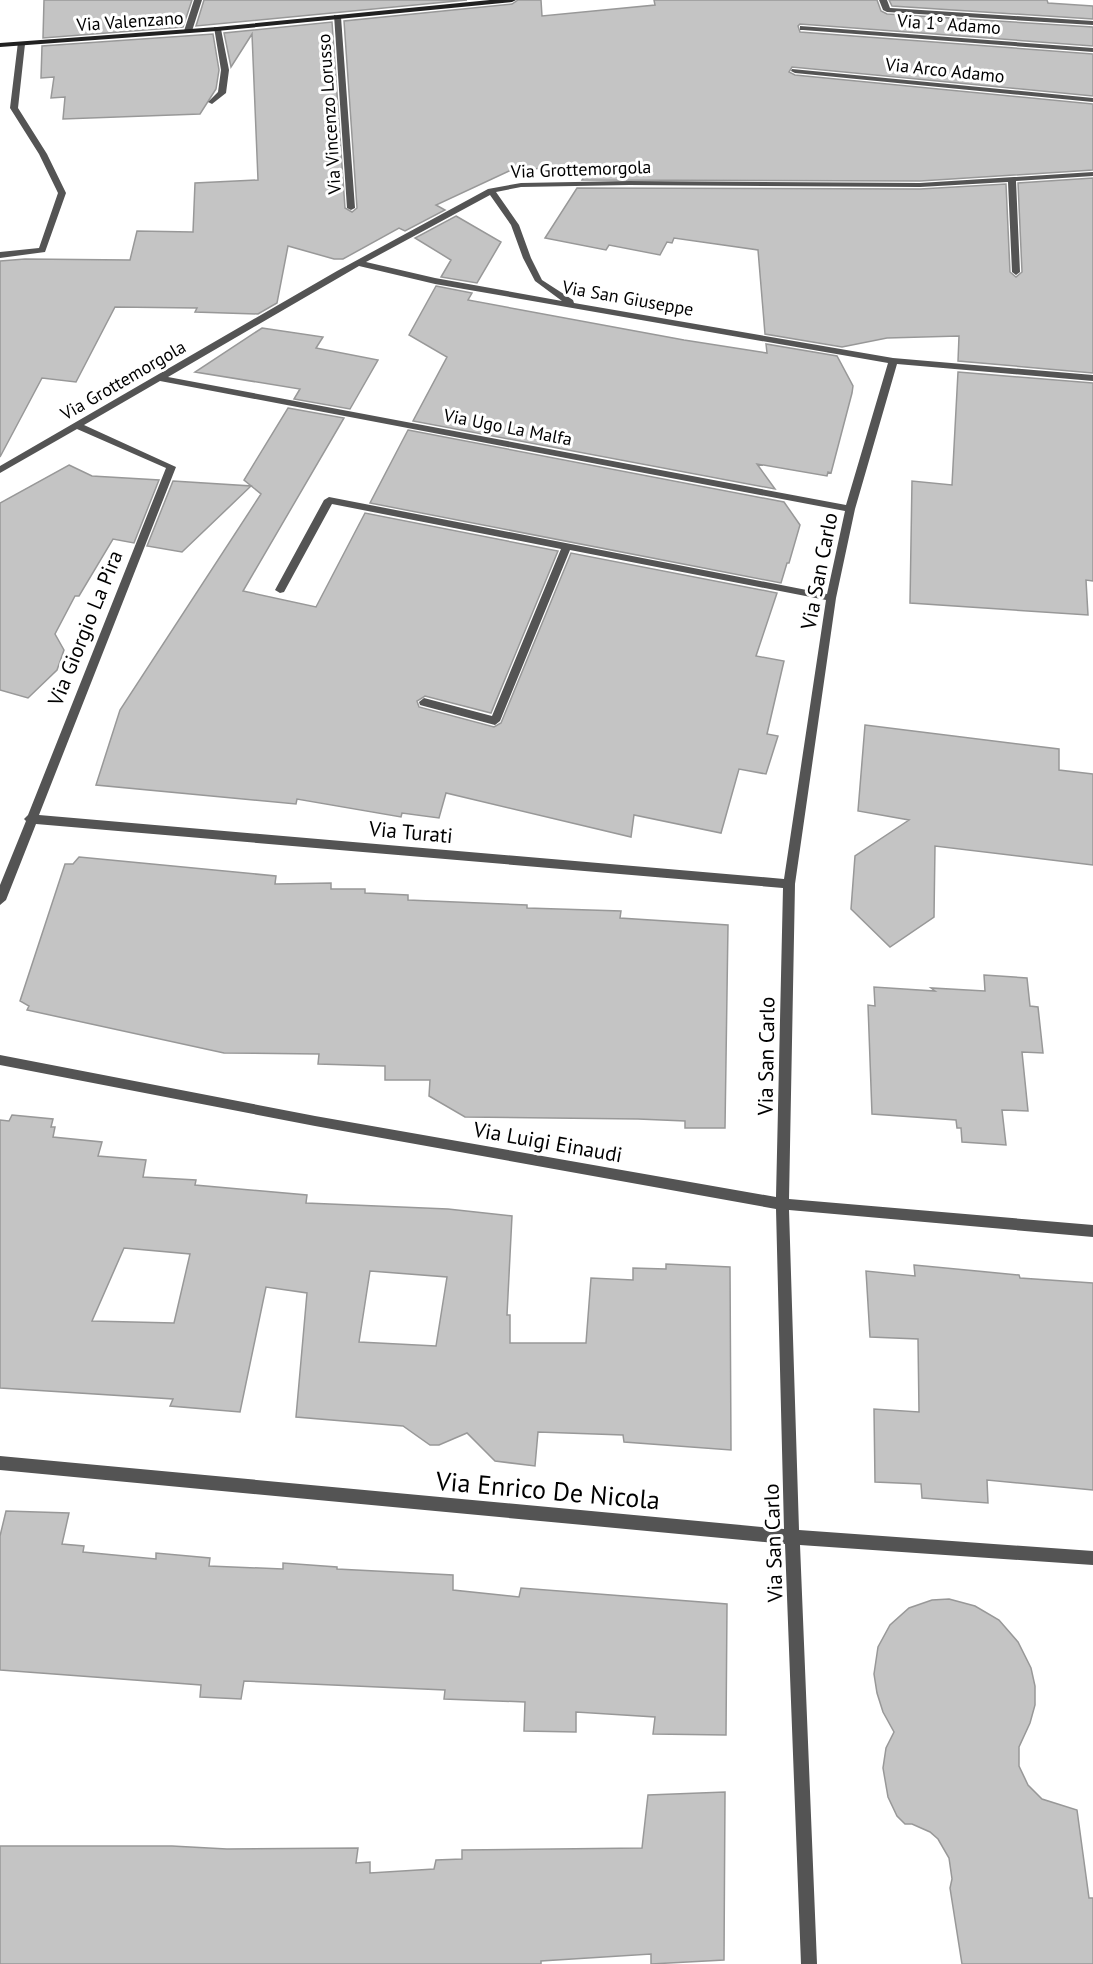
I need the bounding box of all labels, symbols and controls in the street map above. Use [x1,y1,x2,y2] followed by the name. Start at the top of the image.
[75,6,184,36] street label: Via Valenzano
[895,9,1002,39] street label: Via 1° Adamo
[312,33,346,196] street label: Via Vincenzo Lorusso
[883,52,1006,88] street label: Via Arco Adamo
[509,155,652,183] street label: Via Grottemorgola
[560,275,695,321] street label: Via San Giuseppe
[55,335,190,426] street label: Via Grottemorgola
[441,403,574,451] street label: Via Ugo La Malfa
[794,510,844,633] street label: Via San Carlo
[41,546,129,711] street label: Via Giorgio La Pira
[367,815,454,849] street label: Via Turati
[751,996,781,1117] street label: Via San Carlo
[471,1115,624,1168] street label: Via Luigi Einaudi
[434,1464,661,1516] street label: Via Enrico De Nicola
[757,1483,789,1604] street label: Via San Carlo

